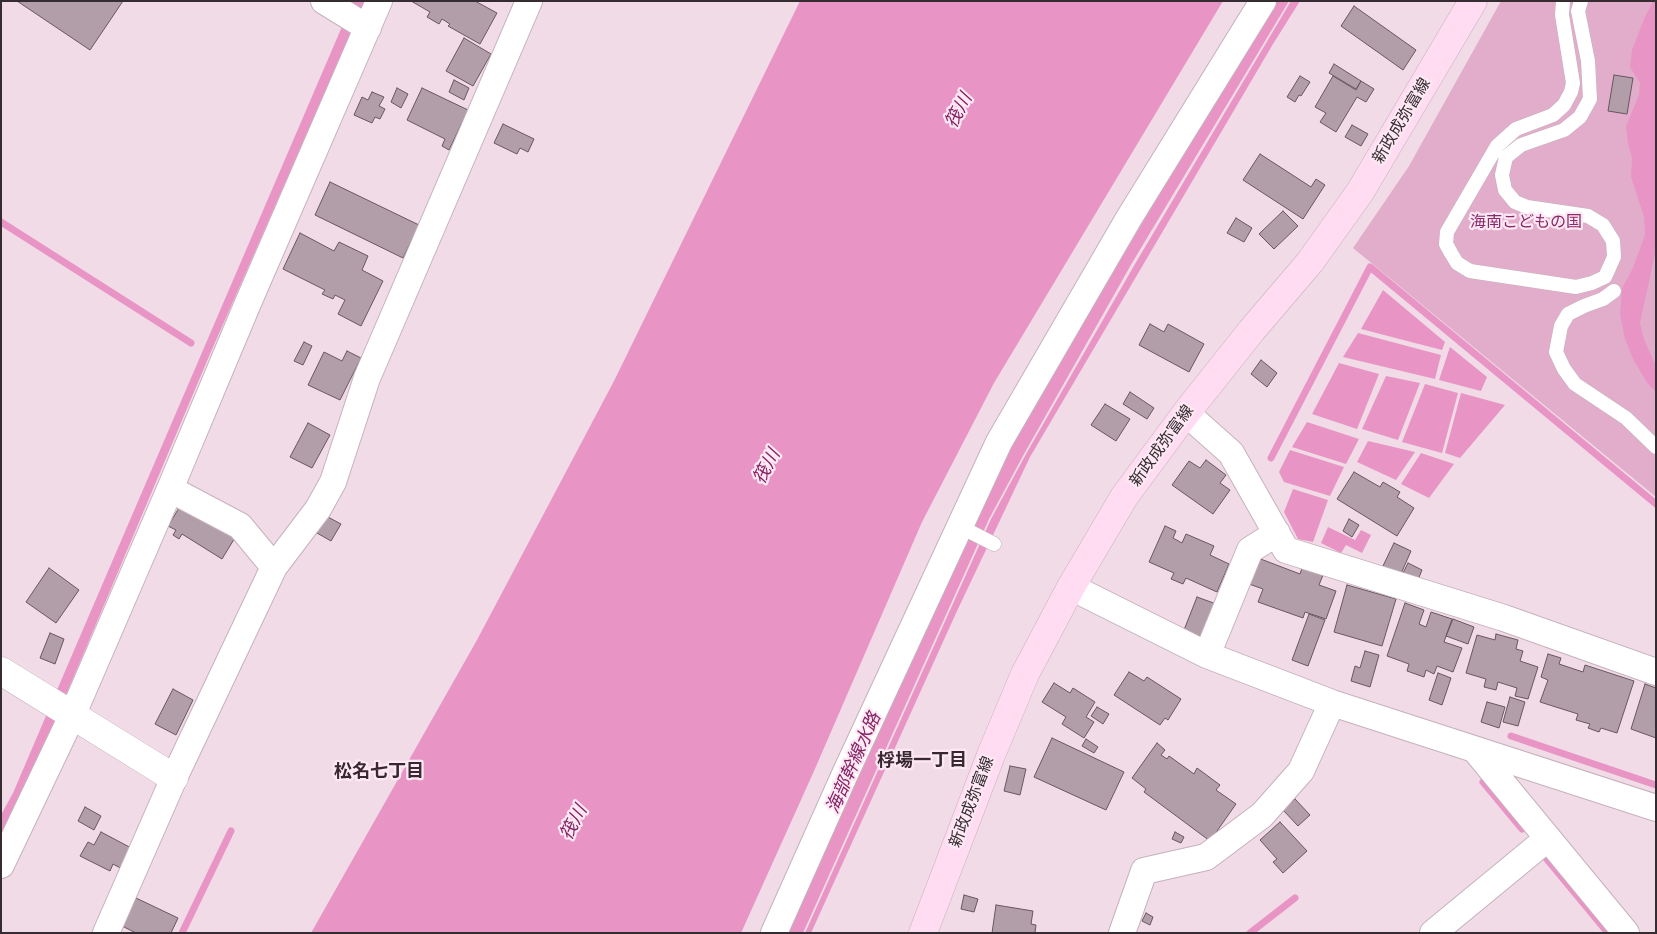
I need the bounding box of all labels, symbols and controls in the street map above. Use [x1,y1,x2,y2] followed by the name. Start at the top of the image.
[1369,75,1435,167] street label: 新政成弥富線
[941,90,977,132] water label: 筏川
[1470,213,1582,233] park label: 海南こどもの国
[1126,402,1198,490] street label: 新政成弥富線
[749,446,785,488] water label: 筏川
[822,709,886,817] water label: 海部幹線水路
[877,750,967,772] district label: 桴場一丁目
[946,754,998,850] street label: 新政成弥富線
[334,761,424,783] district label: 松名七丁目
[556,802,592,844] water label: 筏川

